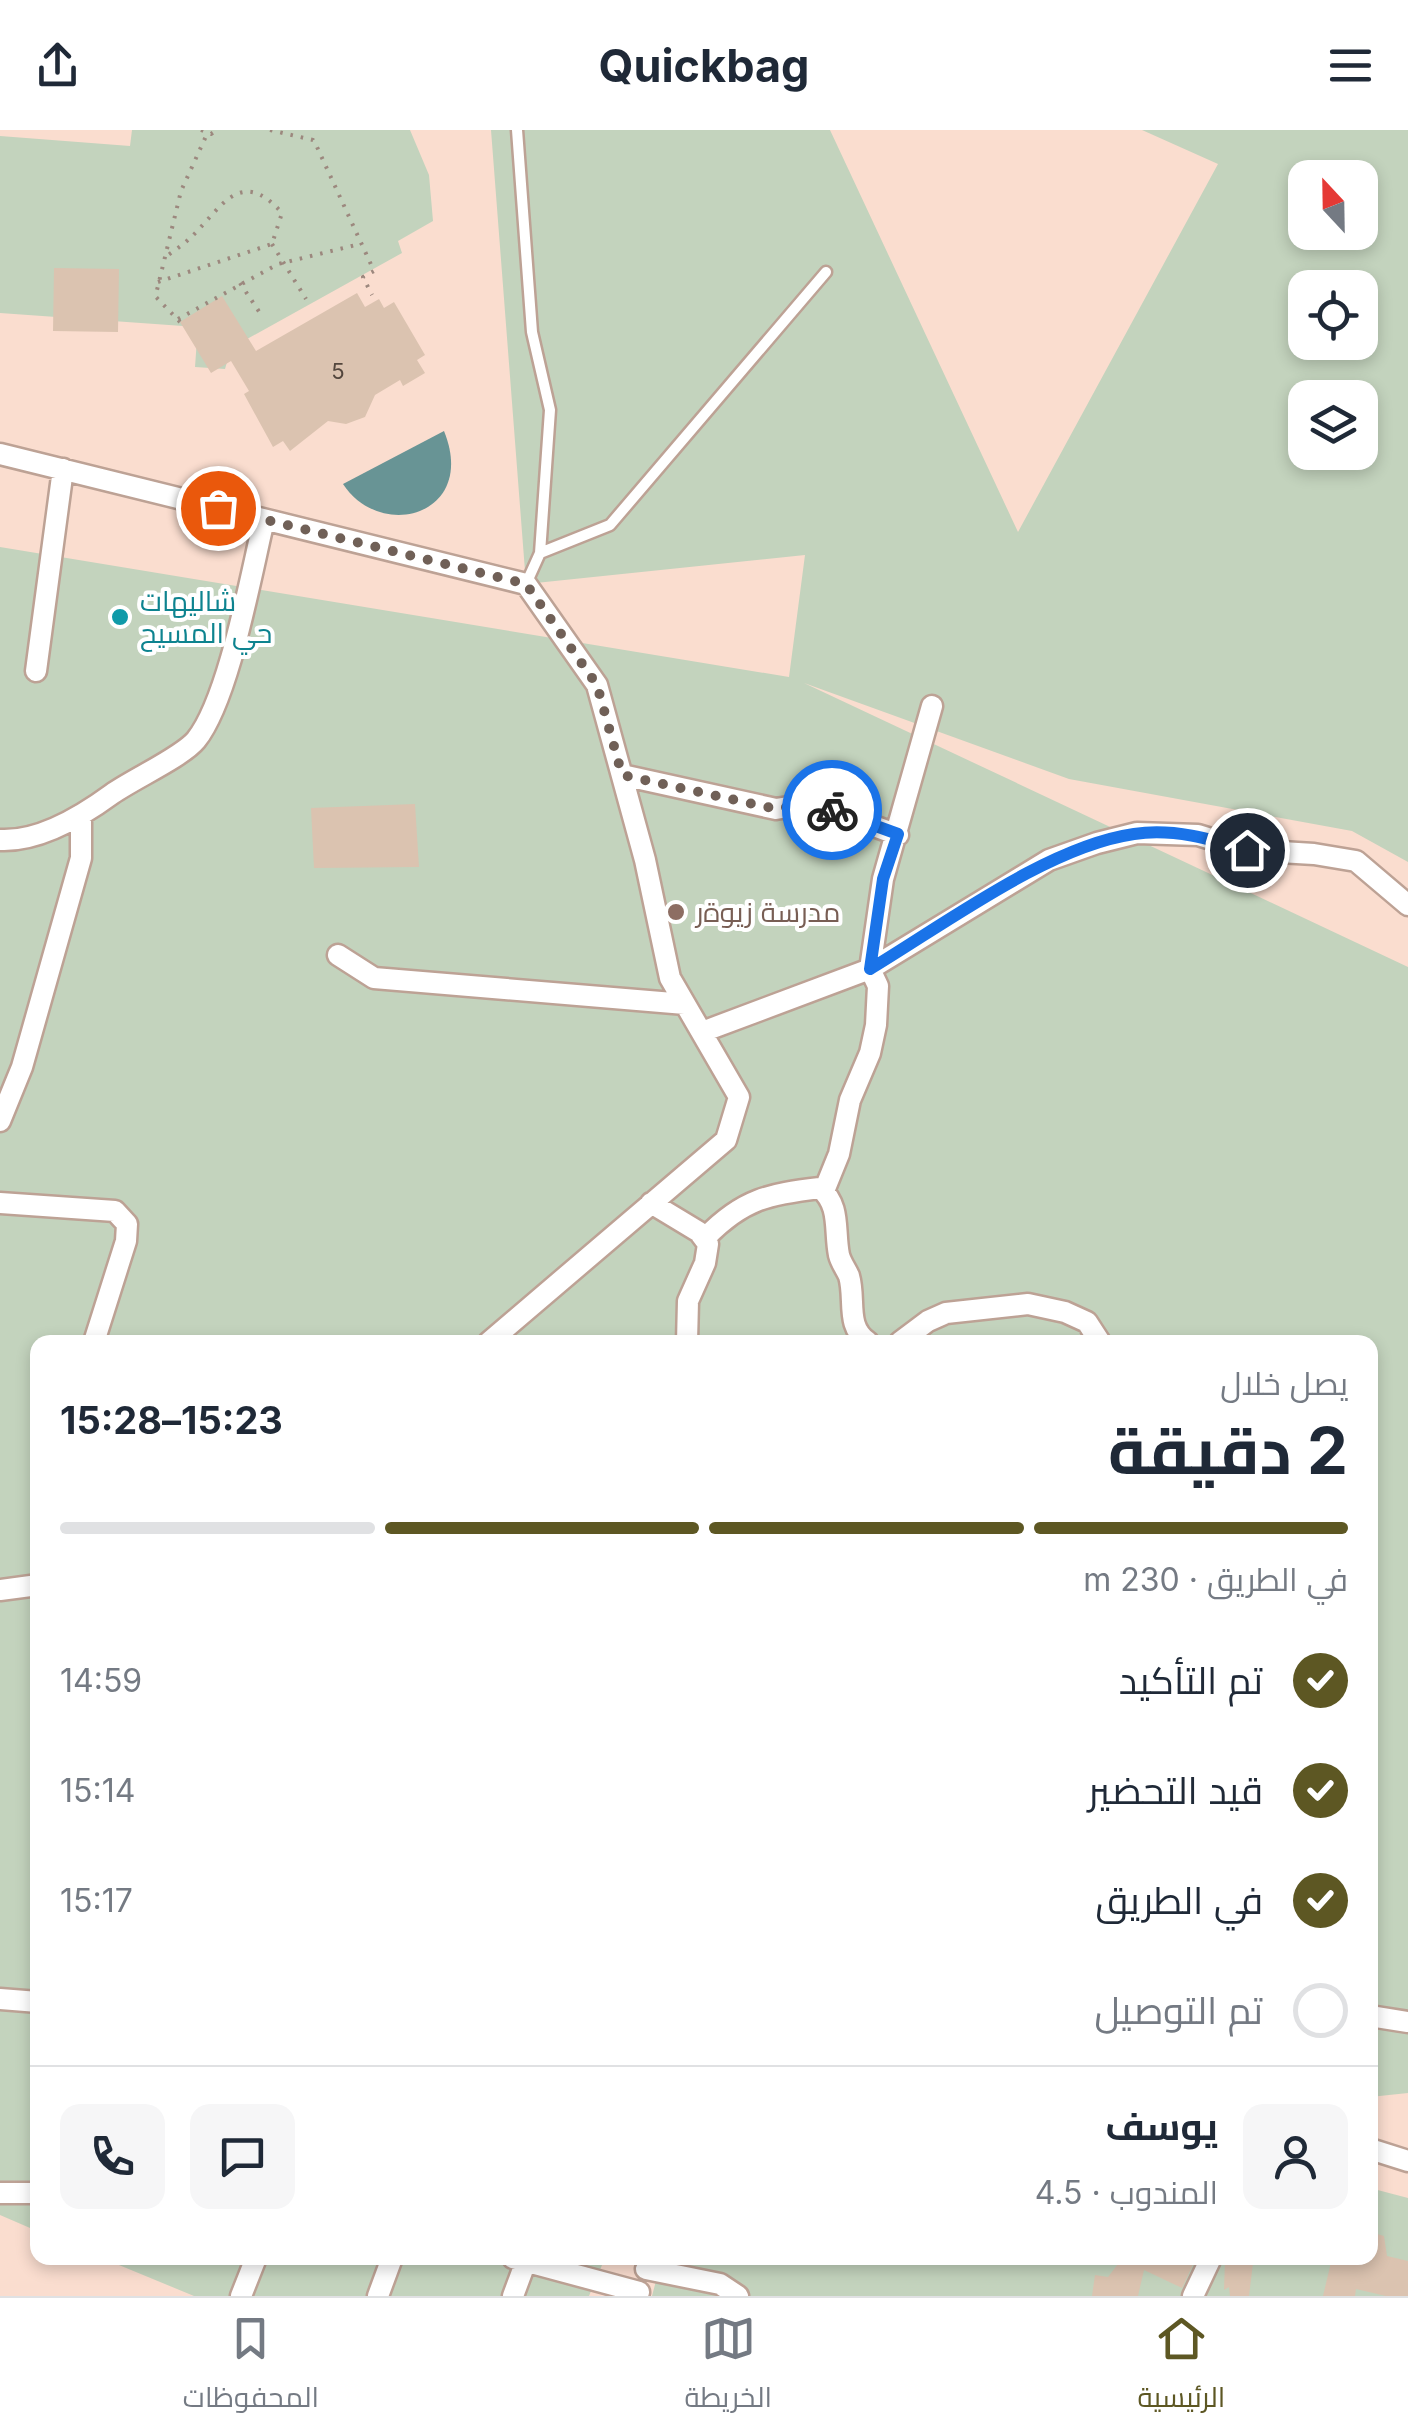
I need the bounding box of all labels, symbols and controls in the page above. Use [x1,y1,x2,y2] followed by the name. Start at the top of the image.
[30,38,85,93] icon: share
[598,38,810,93] text: Quickbag
[1323,38,1378,93] icon: menu
[1288,160,1378,250] north arrow
[1288,160,1378,470] map controls
[1288,270,1378,360] button: locate
[331,358,345,384] house number: 5
[1288,380,1378,470] button: layers
[176,466,261,551] pin
[191,481,246,536] icon: bag
[140,584,272,655] place label: شاليهات حي المسيح
[109,606,131,628] marker: شاليهات حي المسيح
[782,760,882,860] courier
[805,783,860,838] icon: bike
[1205,808,1290,893] pin
[1220,823,1275,878] icon: home
[694,895,841,929] place label: مدرسة زيوةر
[665,901,687,923] marker: مدرسة زيوةر
[1220,1364,1348,1403] text: يصل خلال
[60,1397,283,1443] text: 15:23–15:28
[1108,1411,1348,1490] text: 2 دقيقة
[1083,1560,1348,1599] text: في الطريق · 230 m
[1293,1653,1348,1708] icon: check
[1119,1657,1263,1703] text: تم التأكيد
[60,1661,142,1700] text: 14:59
[1293,1763,1348,1818] icon: check
[1088,1767,1263,1813] text: قيد التحضير
[60,1771,135,1810] text: 15:14
[1293,1873,1348,1928] icon: check
[1095,1877,1263,1923] text: في الطريق
[60,1881,133,1920] text: 15:17
[1094,1987,1263,2033] text: تم التوصيل
[1105,2103,1218,2149] text: يوسف
[60,2104,165,2209] button: phone
[190,2104,295,2209] button: chat
[1243,2104,1348,2209] button: person
[1035,2173,1218,2212] text: المندوب · 4.5
[183,2311,319,2423] tab: المحفوظات
[685,2311,772,2423] tab: الخريطة
[1137,2311,1225,2423] tab: الرئيسية

